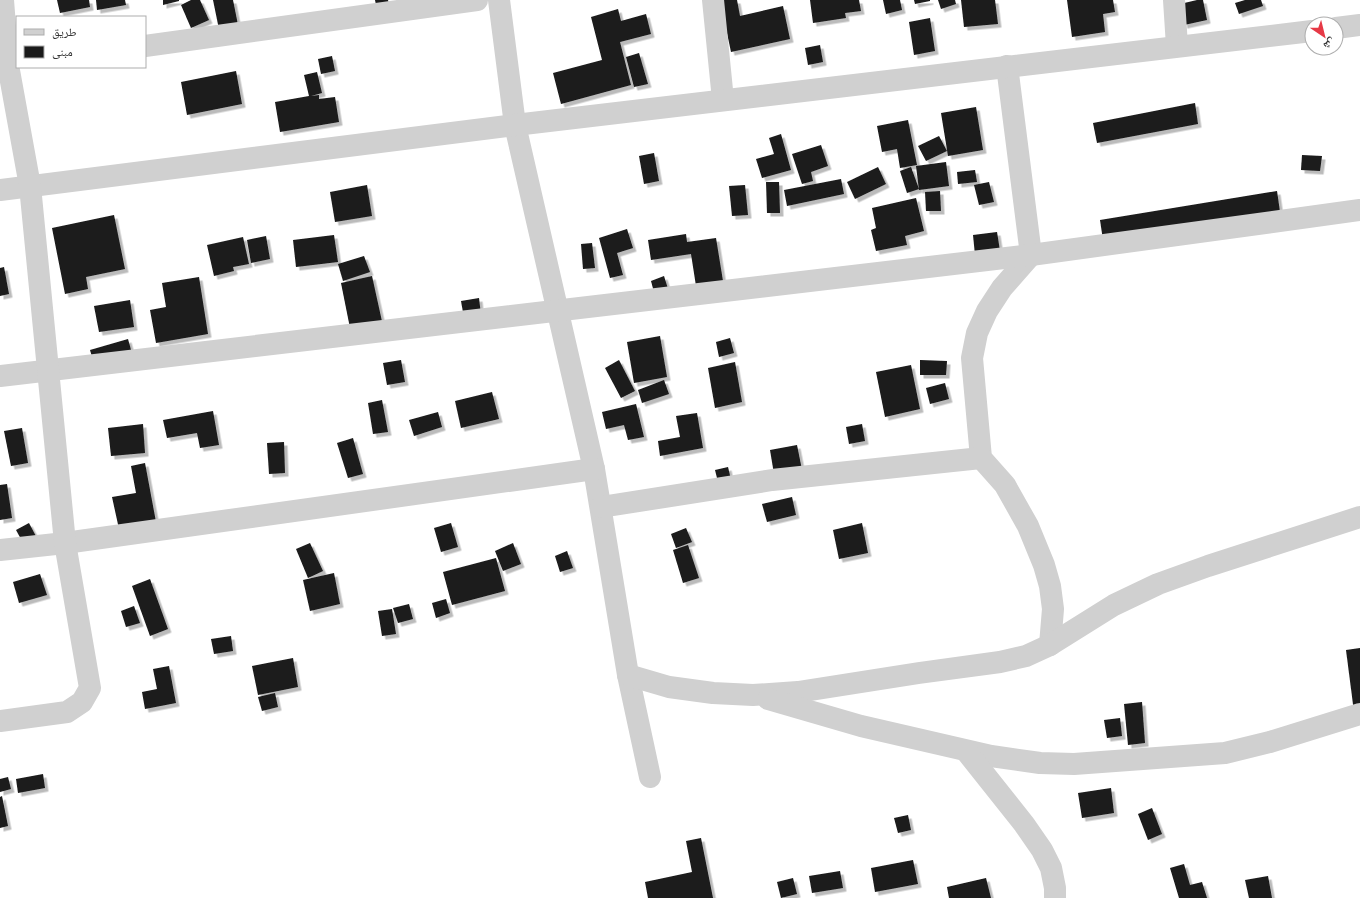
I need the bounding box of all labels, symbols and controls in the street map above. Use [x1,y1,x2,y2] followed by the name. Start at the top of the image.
[16,16,146,68] legend
[1304,16,1344,56] north arrow
[52,25,77,40] text: طريق
[1320,34,1338,53] text: ش
[52,45,73,60] text: مبنى

